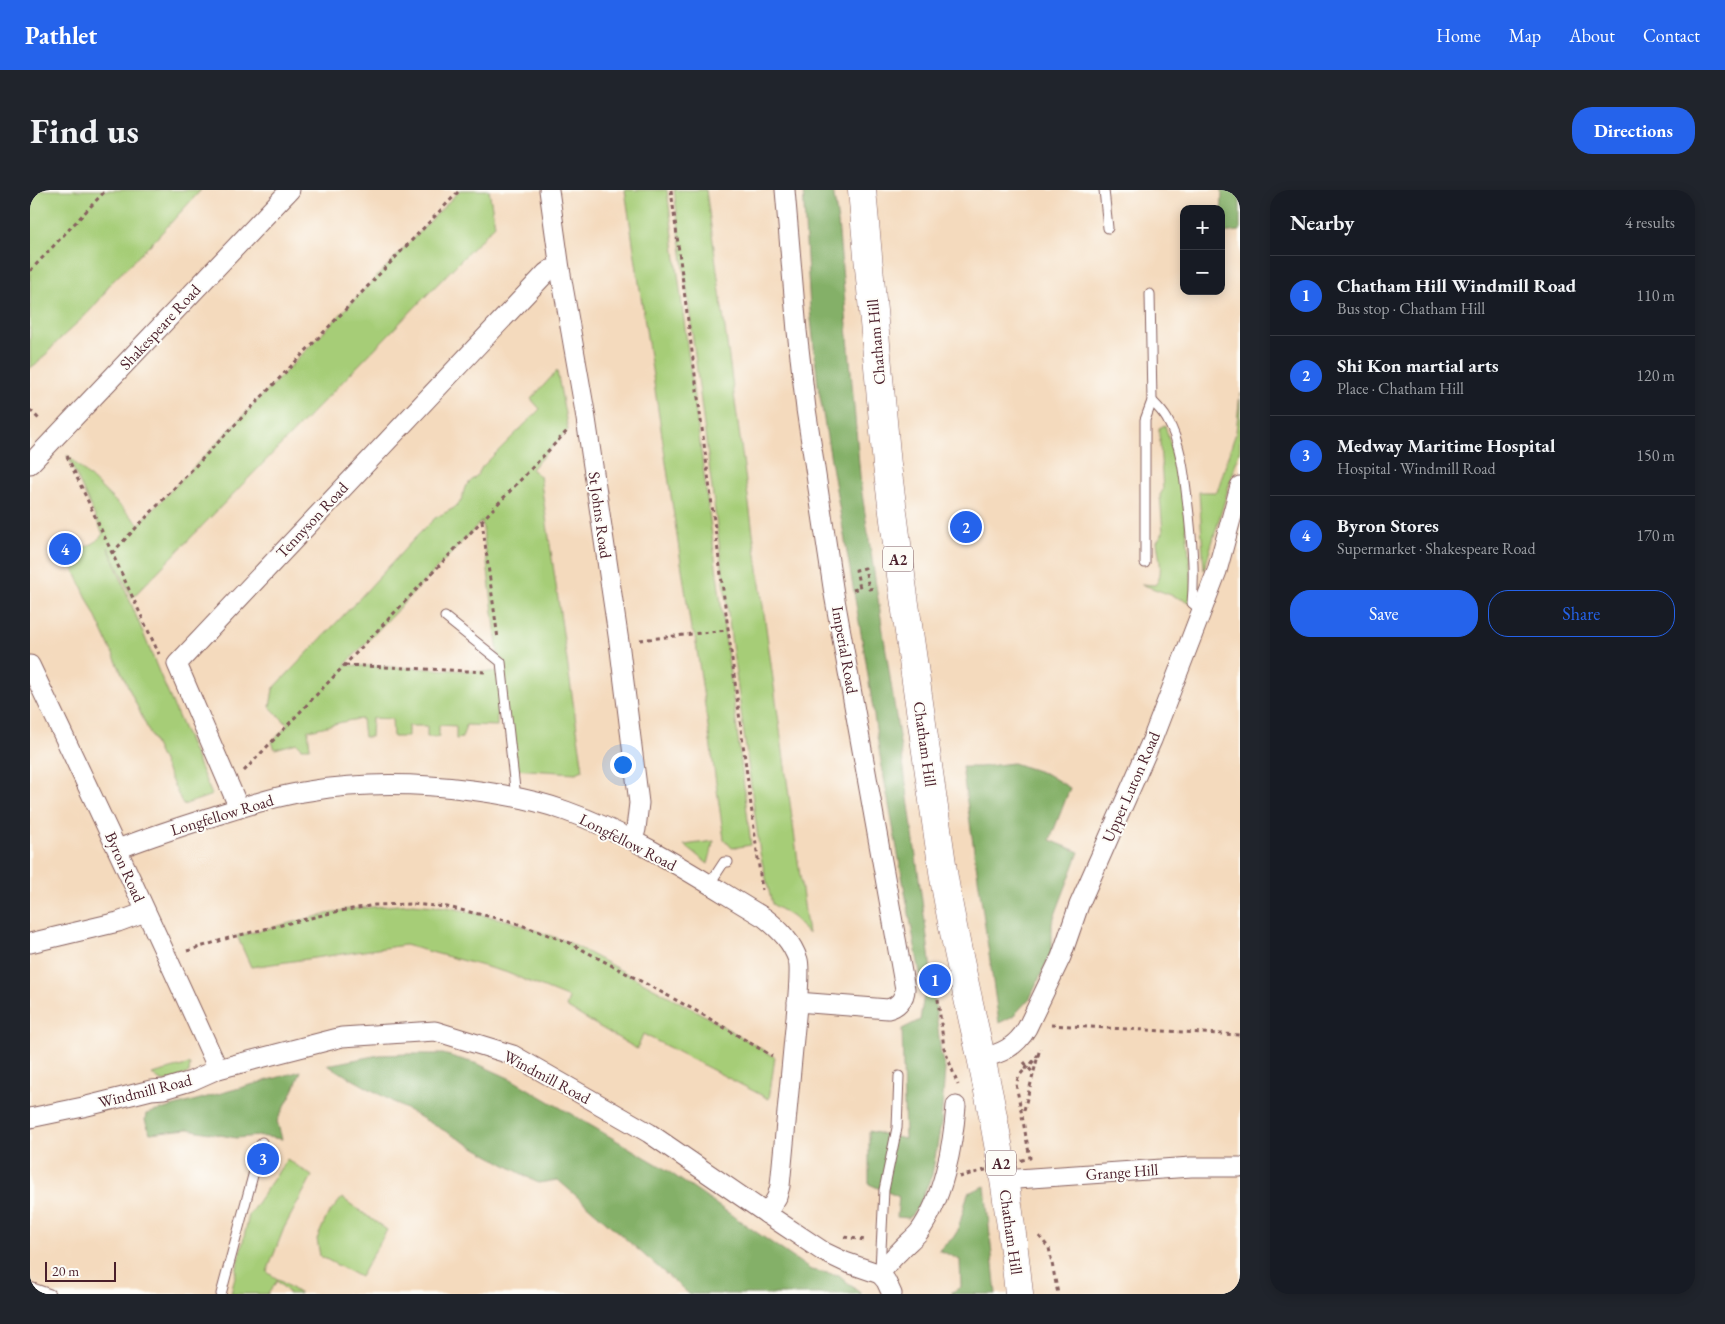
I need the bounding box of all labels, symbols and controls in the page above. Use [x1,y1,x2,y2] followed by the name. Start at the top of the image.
[25,20,97,51] text: Pathlet
[1436,24,1481,47] text: Home
[1509,24,1541,47] text: Map
[1569,24,1615,47] text: About
[1643,24,1700,47] text: Contact
[1572,107,1695,154] button: Directions
[30,108,139,153] text: Find us
[1180,205,1225,295] map controls
[1180,205,1225,250] button: +
[1290,209,1354,236] text: Nearby
[1625,212,1675,233] text: 4 results
[1180,250,1225,295] button: −
[1337,273,1576,298] text: Chatham Hill Windmill Road
[115,279,206,374] street label: Shakespeare Road
[1302,285,1310,306] text: 1
[1636,285,1675,306] text: 110 m
[862,298,890,386] street label: Chatham Hill
[1337,298,1485,319] text: Bus stop · Chatham Hill
[1337,353,1499,378] text: Shi Kon martial arts
[1302,365,1310,386] text: 2
[1636,365,1675,386] text: 120 m
[1337,378,1464,399] text: Place · Chatham Hill
[1337,433,1555,458] text: Medway Maritime Hospital
[1302,445,1310,466] text: 3
[1636,445,1675,466] text: 150 m
[1337,458,1496,479] text: Hospital · Windmill Road
[584,470,617,561] street label: St Johns Road
[271,477,353,563] street label: Tennyson Road
[950,508,982,546] pin: 2
[1337,513,1439,538] text: Byron Stores
[1302,525,1310,546] text: 4
[1636,525,1675,546] text: 170 m
[49,530,81,568] pin: 4
[1337,538,1535,559] text: Supermarket · Shakespeare Road
[883,546,913,572] road number: A2
[1290,590,1478,637] button: Save
[1488,590,1675,637] button: Share
[827,605,863,696] street label: Imperial Road
[909,700,941,788] street label: Chatham Hill
[1097,728,1165,846] street label: Upper Luton Road
[610,752,636,778] your location
[168,789,277,841] street label: Longfellow Road
[576,808,681,876] street label: Longfellow Road
[100,829,150,906] street label: Byron Road
[919,961,951,999] pin: 1
[500,1045,595,1109] street label: Windmill Road
[96,1069,195,1113] street label: Windmill Road
[247,1140,279,1178] pin: 3
[986,1150,1016,1176] road number: A2
[1085,1159,1159,1185] street label: Grange Hill
[995,1188,1027,1276] street label: Chatham Hill
[45,1259,116,1282] scale bar
[52,1262,79,1280] text: 20 m

